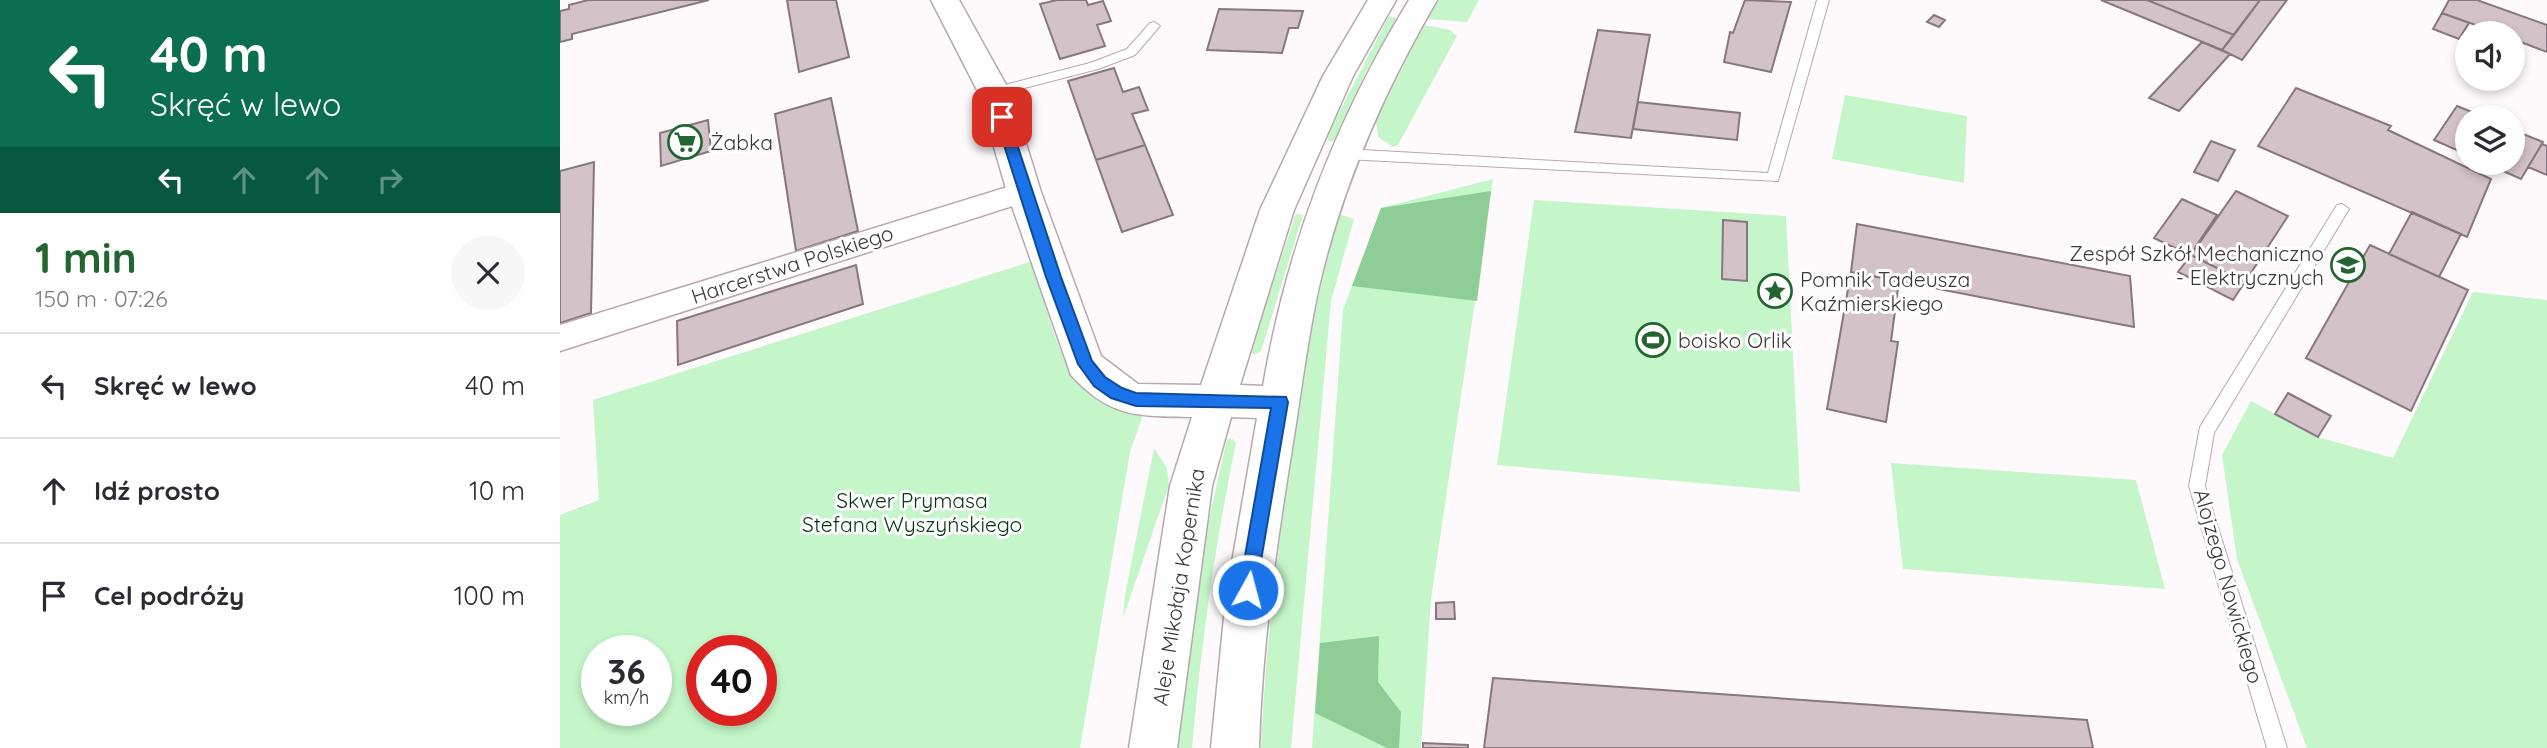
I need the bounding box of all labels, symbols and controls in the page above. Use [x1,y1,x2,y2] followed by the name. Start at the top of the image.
[2455,21,2525,175] map controls
[2455,21,2525,91] button: sound
[150,23,268,84] text: 40 m
[35,28,126,119] icon: left
[150,84,341,124] text: Skręć w lewo
[972,87,1032,147] pin
[983,98,1021,136] icon: arrive
[2455,105,2525,175] button: layers
[666,123,704,161] supermarket icon: Żabka
[710,129,773,155] place label: Żabka
[152,161,190,199] icon: left
[225,161,263,199] icon: ahead
[298,161,336,199] icon: ahead
[371,161,409,199] icon: right
[688,219,896,309] street label: Harcerstwa Polskiego
[35,231,137,284] text: 1 min
[451,236,525,310] button: close
[2069,240,2324,290] place label: Zespół Szkół Mechaniczno - Elektrycznych
[2329,246,2367,284] school or university icon: Zespół Szkół Mechaniczno - Elektrycznych
[1800,266,1970,316] place label: Pomnik Tadeusza Kaźmierskiego
[1756,272,1794,310] place icon: Pomnik Tadeusza Kaźmierskiego
[35,284,168,313] text: 150 m · 07:26
[1634,321,1672,359] sports icon: boisko Orlik
[1678,327,1792,353] place label: boisko Orlik
[35,367,73,405] icon: left
[94,369,257,402] text: Skręć w lewo
[465,369,525,402] text: 40 m
[1146,466,1210,708] street label: Aleje Mikołaja Kopernika
[35,472,73,510] icon: ahead
[94,474,220,507] text: Idź prosto
[469,474,525,507] text: 10 m
[2189,486,2269,686] street label: Alojzego Nowickiego
[802,487,1022,537] park label: Skwer Prymasa Stefana Wyszyńskiego
[1211,553,1285,627] position arrow
[35,577,73,615] icon: arrive
[94,579,244,612] text: Cel podróży
[454,579,525,612] text: 100 m
[686,635,777,726] speed limit sign: 40
[607,649,646,693] text: 36
[604,686,649,709] text: km/h

